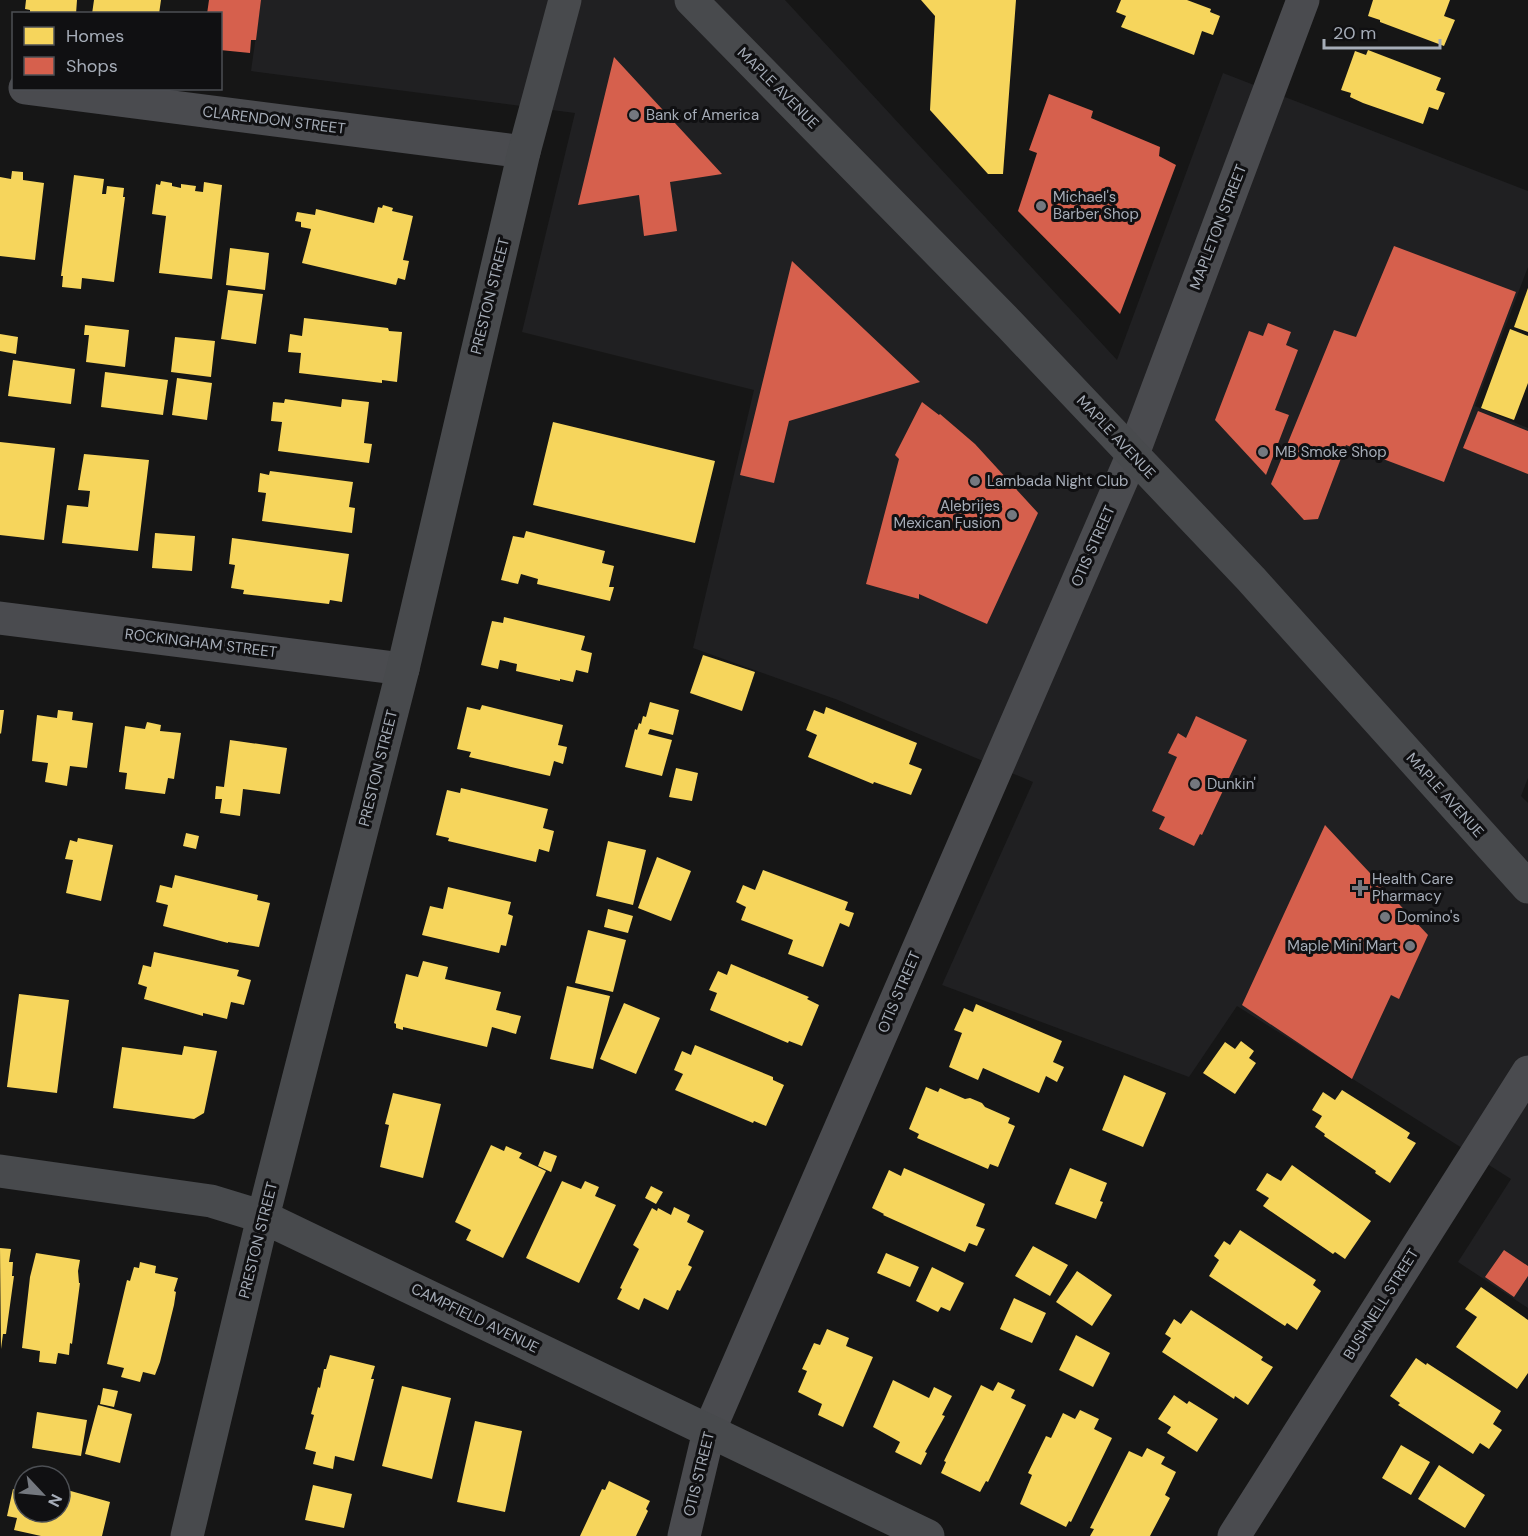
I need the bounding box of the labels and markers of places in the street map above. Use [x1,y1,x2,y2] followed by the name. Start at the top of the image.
[646,105,759,125] place label: Bank of America
[627,108,641,122] marker: Bank of America
[1053,187,1139,224] place label: Michael's Barber Shop
[1034,199,1048,213] marker: Michael's Barber Shop
[1275,442,1387,462] place label: MB Smoke Shop
[1256,445,1270,459] marker: MB Smoke Shop
[987,471,1128,491] place label: Lambada Night Club
[968,474,982,488] marker: Lambada Night Club
[894,496,1000,533] place label: Alebrijes Mexican Fusion
[1005,508,1019,522] marker: Alebrijes Mexican Fusion
[1207,774,1256,794] place label: Dunkin'
[1188,777,1202,791] marker: Dunkin'
[1372,869,1453,906] place label: Health Care Pharmacy
[1353,881,1367,895] marker: Health Care Pharmacy
[1397,907,1460,927] place label: Domino's
[1378,910,1392,924] marker: Domino's
[1287,936,1398,956] place label: Maple Mini Mart
[1403,939,1417,953] marker: Maple Mini Mart

